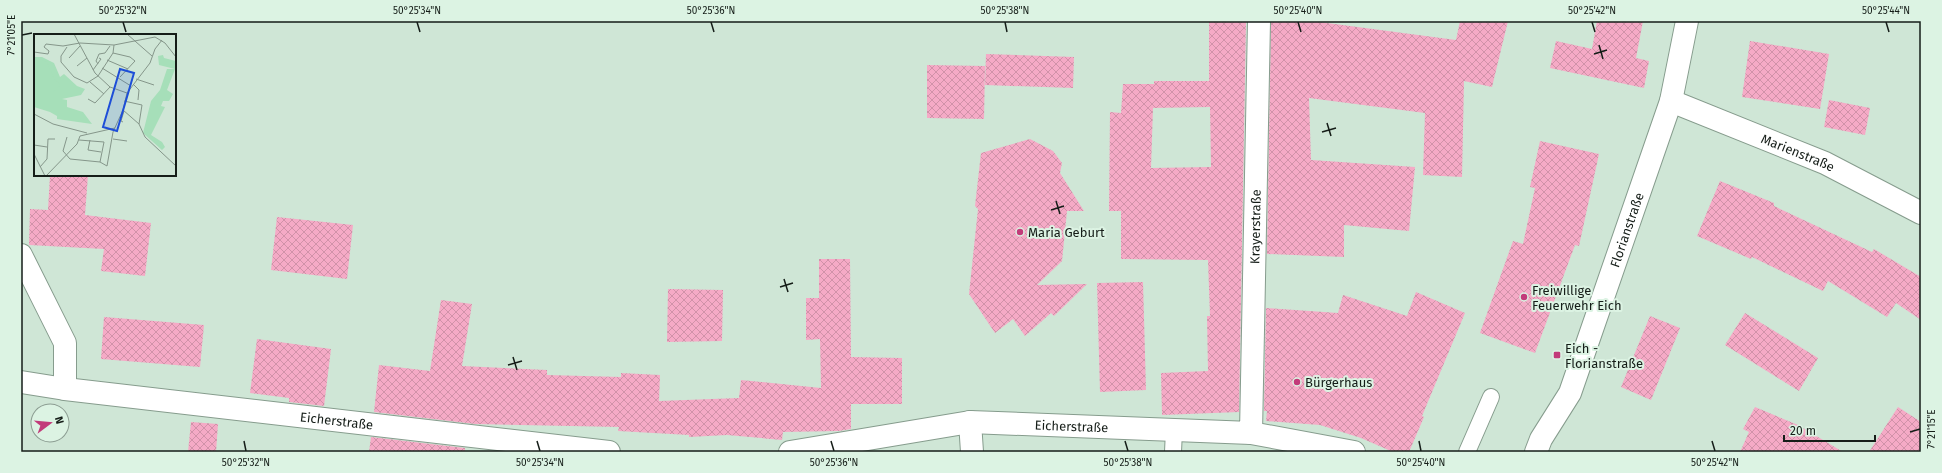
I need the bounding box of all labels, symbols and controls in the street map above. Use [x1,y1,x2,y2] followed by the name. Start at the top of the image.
[99,5,147,17] text: 50°25'32"N
[393,5,441,17] text: 50°25'34"N
[687,5,735,17] text: 50°25'36"N
[981,5,1029,17] text: 50°25'38"N
[1274,5,1322,17] text: 50°25'40"N
[1568,5,1616,17] text: 50°25'42"N
[1862,5,1910,17] text: 50°25'44"N
[6,15,18,55] text: 7°21'05"E
[34,34,176,176] inset map
[1759,131,1837,174] street label: Marienstraße
[1247,189,1263,264] street label: Krayerstraße
[1607,190,1646,269] street label: Florianstraße
[1028,225,1105,240] place label: Maria Geburt
[1015,227,1025,237] marker: Maria Geburt
[1532,283,1622,313] place label: Freiwillige Feuerwehr Eich
[1519,292,1529,302] marker: Freiwillige Feuerwehr Eich
[1565,341,1643,371] place label: Eich - Florianstraße
[1552,350,1562,360] marker: Eich - Florianstraße
[1305,375,1372,390] place label: Bürgerhaus
[1292,377,1302,387] marker: Bürgerhaus
[30,403,70,443] north arrow
[299,409,374,432] street label: Eicherstraße
[1926,409,1938,449] text: 7°21'15"E
[52,415,66,426] text: N
[1034,417,1109,435] street label: Eicherstraße
[1784,417,1875,443] scale bar
[1790,424,1816,438] text: 20 m
[222,457,270,469] text: 50°25'32"N
[516,457,564,469] text: 50°25'34"N
[810,457,858,469] text: 50°25'36"N
[1104,457,1152,469] text: 50°25'38"N
[1397,457,1445,469] text: 50°25'40"N
[1691,457,1739,469] text: 50°25'42"N

